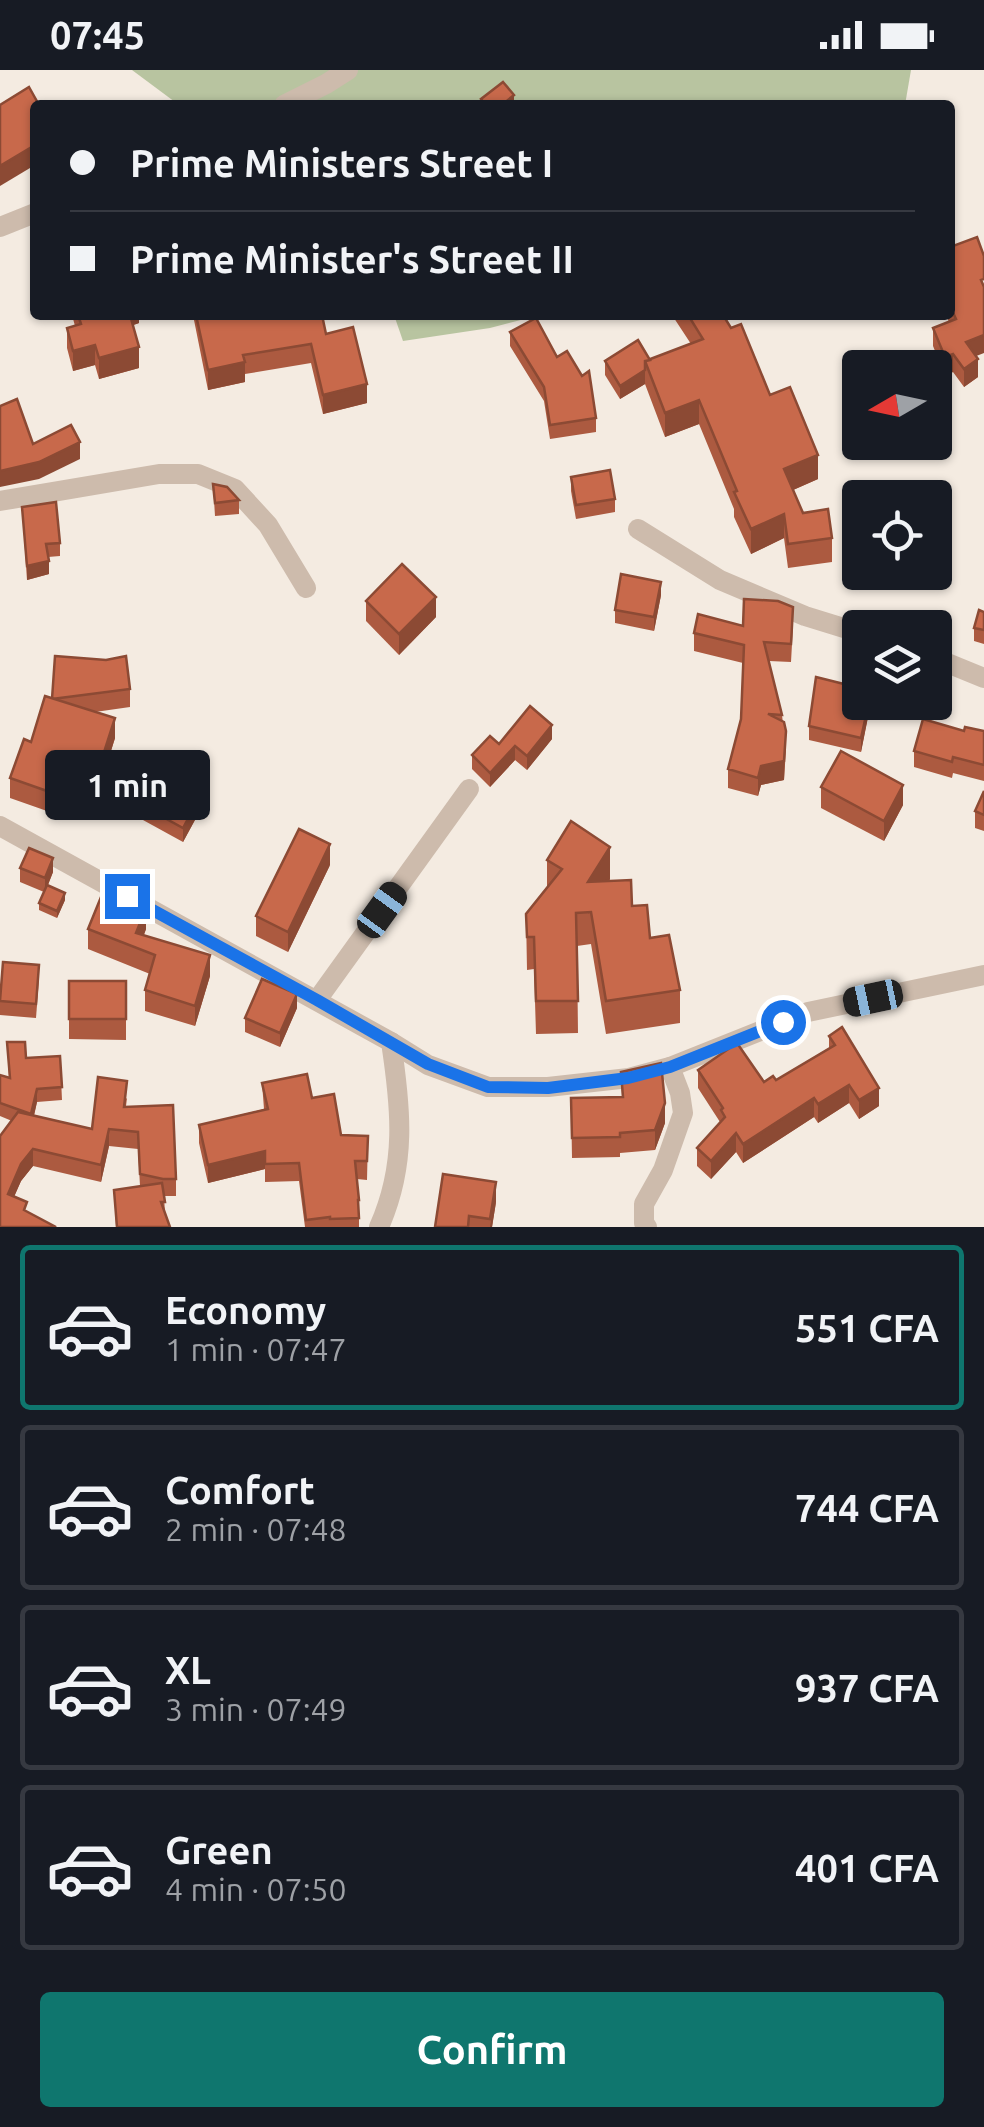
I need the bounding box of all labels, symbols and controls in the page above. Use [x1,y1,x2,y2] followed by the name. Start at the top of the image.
[50,14,145,56] text: 07:45
[130,142,553,184] text: Prime Ministers Street I
[130,238,574,280] text: Prime Minister's Street II
[842,350,952,460] north arrow
[842,350,952,720] map controls
[842,480,952,590] button: locate
[842,610,952,720] button: layers
[44,751,210,821] callout: 1 min
[87,767,168,803] text: 1 min
[105,874,150,919] route end
[352,877,412,943] car
[841,977,905,1019] car
[761,1000,806,1045] route start
[45,1283,135,1373] icon: car
[165,1289,326,1331] text: Economy
[795,1307,939,1349] text: 551 CFA
[165,1331,347,1367] text: 1 min · 07:47
[45,1463,135,1553] icon: car
[165,1469,315,1511] text: Comfort
[795,1487,939,1529] text: 744 CFA
[165,1511,347,1547] text: 2 min · 07:48
[45,1643,135,1733] icon: car
[165,1649,211,1691] text: XL
[795,1667,939,1709] text: 937 CFA
[165,1691,347,1727] text: 3 min · 07:49
[45,1823,135,1913] icon: car
[165,1829,273,1871] text: Green
[795,1847,939,1889] text: 401 CFA
[165,1871,347,1907] text: 4 min · 07:50
[40,1992,944,2107] button: Confirm

